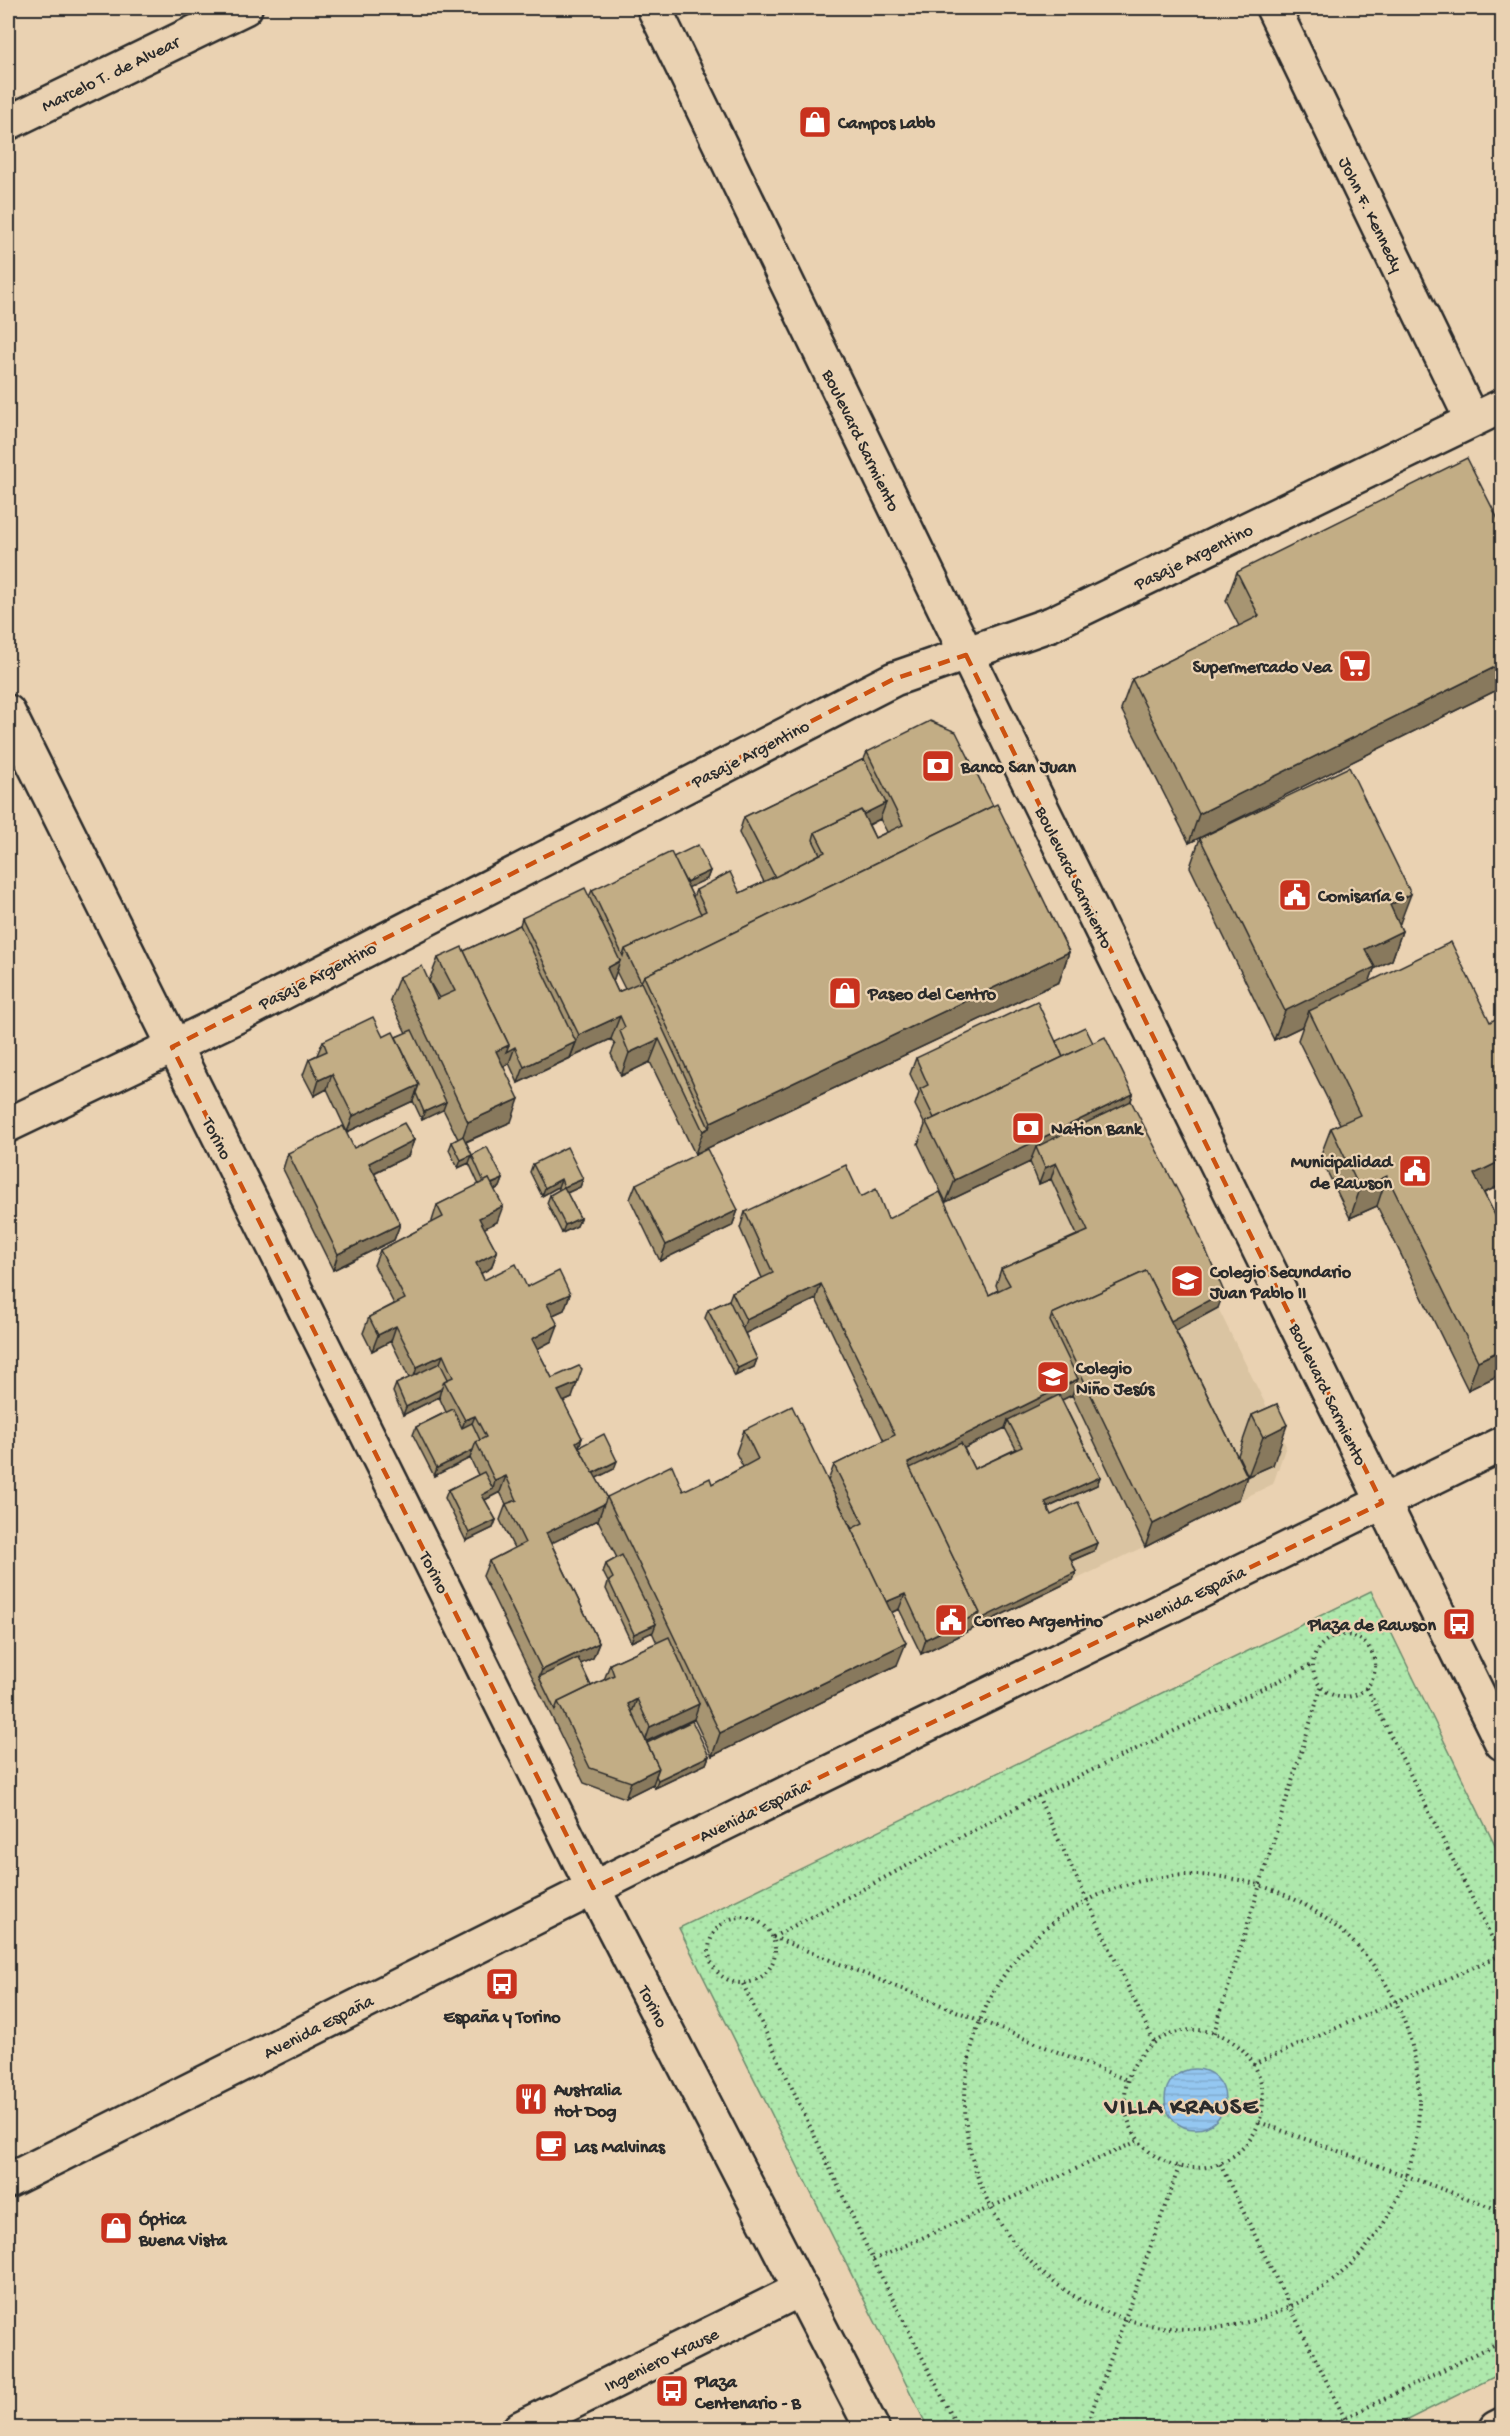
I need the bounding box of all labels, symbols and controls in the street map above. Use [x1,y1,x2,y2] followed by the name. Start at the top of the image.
[39,32,185,118] street label: Marcelo T. de Alvear
[797,104,833,140] shop icon: Campos Labb
[837,114,936,135] place label: Campos Labb
[1333,154,1407,276] street label: John F. Kennedy
[816,366,903,515] street label: Boulevard Sarmiento
[1130,520,1257,597] street label: Pasaje Argentino
[1337,648,1373,684] supermarket icon: Supermercado Vea
[1193,658,1333,679] place label: Supermercado Vea
[688,716,814,794] street label: Pasaje Argentino
[920,748,956,784] bank icon: Banco San Juan
[960,758,1077,779] place label: Banco San Juan
[1029,803,1116,952] street label: Boulevard Sarmiento
[1277,877,1313,913] public building icon: Comisaría 6
[1317,887,1405,908] place label: Comisaría 6
[255,938,381,1016] street label: Pasaje Argentino
[827,975,863,1011] shop icon: Paseo del Centro
[867,985,997,1006] place label: Paseo del Centro
[1010,1110,1046,1146] bank icon: Nation Bank
[196,1114,235,1164] street label: Torino
[1051,1120,1144,1141] place label: Nation Bank
[1291,1153,1394,1195] place label: Municipalidad de Rawson
[1397,1153,1433,1189] public building icon: Municipalidad de Rawson
[1169,1263,1205,1299] school or university icon: Colegio Secundario Juan Pablo II
[1209,1263,1352,1305] place label: Colegio Secundario Juan Pablo II
[1283,1320,1370,1469] street label: Boulevard Sarmiento
[1035,1359,1071,1395] school or university icon: Colegio Niño Jesús
[1075,1359,1156,1401] place label: Colegio Niño Jesús
[413,1548,452,1598] street label: Torino
[1132,1562,1251,1634] street label: Avenida España
[933,1602,969,1638] public building icon: Correo Argentino
[1441,1606,1477,1642] bus stop icon: Plaza de Rawson
[973,1612,1104,1633] place label: Correo Argentino
[1307,1616,1436,1637] place label: Plaza de Rawson
[696,1776,815,1848] street label: Avenida España
[484,1966,520,2002] bus stop icon: España y Torino
[632,1982,671,2032] street label: Torino
[261,1991,378,2065] street label: Avenida España
[443,2008,561,2029] place label: España y Torino
[513,2081,549,2117] restaurant icon: Australia Hot Dog
[553,2081,622,2123] place label: Australia Hot Dog
[1104,2094,1260,2123] district label: VILLA KRAUSE
[533,2128,569,2164] cafe icon: Las Malvinas
[574,2138,666,2159] place label: Las Malvinas
[98,2210,134,2246] shop icon: Óptica Buena Vista
[138,2210,228,2252] place label: Óptica Buena Vista
[601,2324,723,2398] street label: Ingeniero Krause
[654,2373,690,2409] bus stop icon: Plaza Centenario - B
[694,2373,802,2415] place label: Plaza Centenario - B

